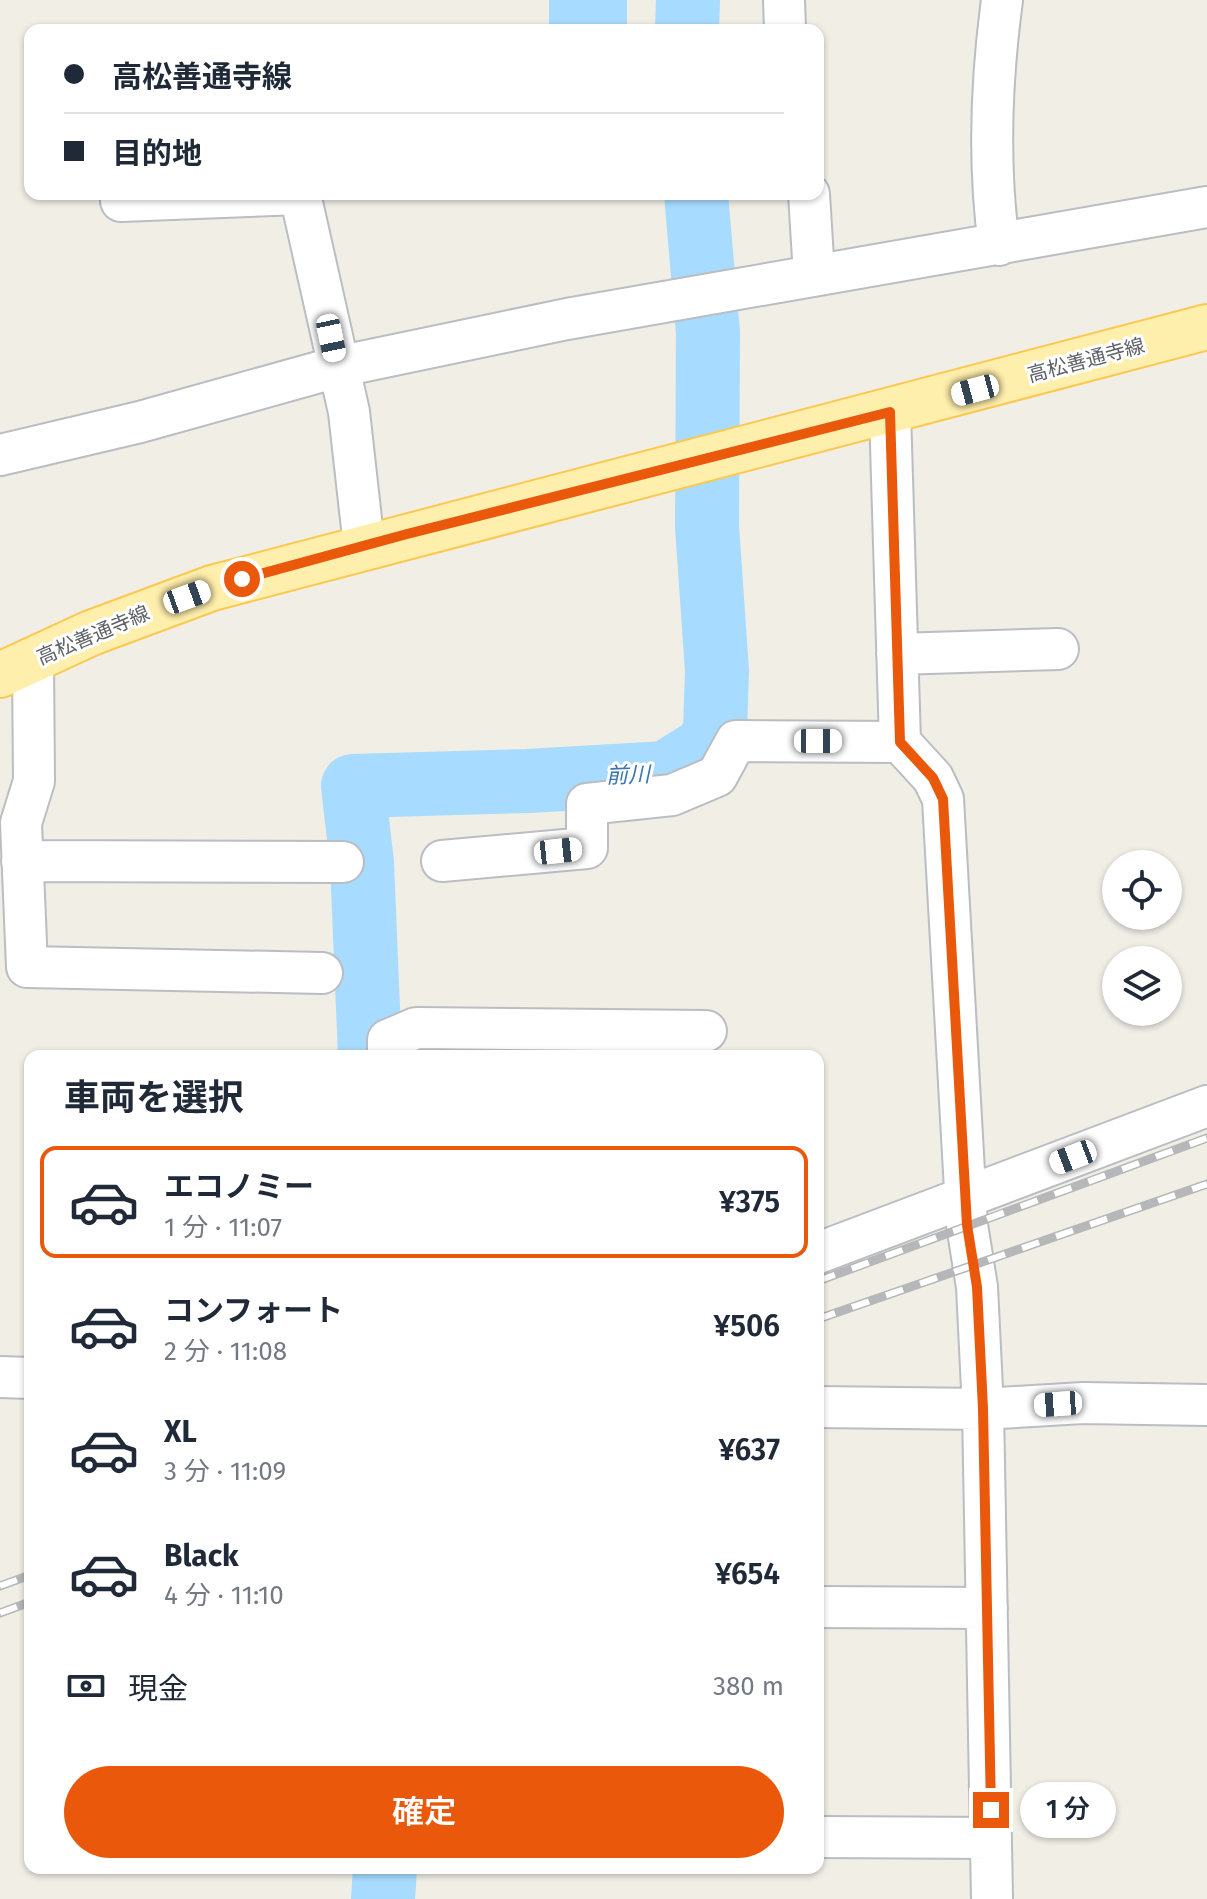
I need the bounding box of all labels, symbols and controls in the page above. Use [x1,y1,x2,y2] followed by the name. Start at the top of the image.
[112,59,292,95] text: 高松善通寺線
[112,136,202,172] text: 目的地
[314,312,348,364] car
[1025,333,1147,387] street label: 高松善通寺線
[949,372,1001,408] car
[224,561,260,597] route start
[160,578,214,616] car
[33,601,153,669] street label: 高松善通寺線
[794,729,842,753] car
[606,761,652,789] water label: 前川
[533,837,583,865] car
[1102,850,1182,1026] map controls
[1102,850,1182,930] button: locate
[1102,946,1182,1026] button: layers
[64,1076,244,1120] text: 車両を選択
[1046,1137,1100,1177] car
[68,1166,140,1238] icon: car
[164,1169,314,1205] text: エコノミー
[719,1184,780,1220] text: ¥375
[164,1212,282,1243] text: 1 分 · 11:07
[68,1290,140,1362] icon: car
[164,1293,343,1329] text: コンフォート
[714,1308,780,1344] text: ¥506
[164,1336,287,1367] text: 2 分 · 11:08
[1033,1390,1083,1418] car
[68,1414,140,1486] icon: car
[164,1414,197,1450] text: XL
[719,1432,780,1468] text: ¥637
[164,1456,286,1487] text: 3 分 · 11:09
[68,1538,140,1610] icon: car
[164,1538,239,1574] text: Black
[715,1556,780,1592] text: ¥654
[164,1580,284,1611] text: 4 分 · 11:10
[64,1664,108,1708] icon: cash
[128,1671,188,1707] text: 現金
[713,1671,784,1702] text: 380 m
[64,1766,784,1858] button: 確定
[1019,1782,1115,1838] callout: 1 分
[973,1792,1009,1828] route end
[1046,1794,1090,1825] text: 1 分

